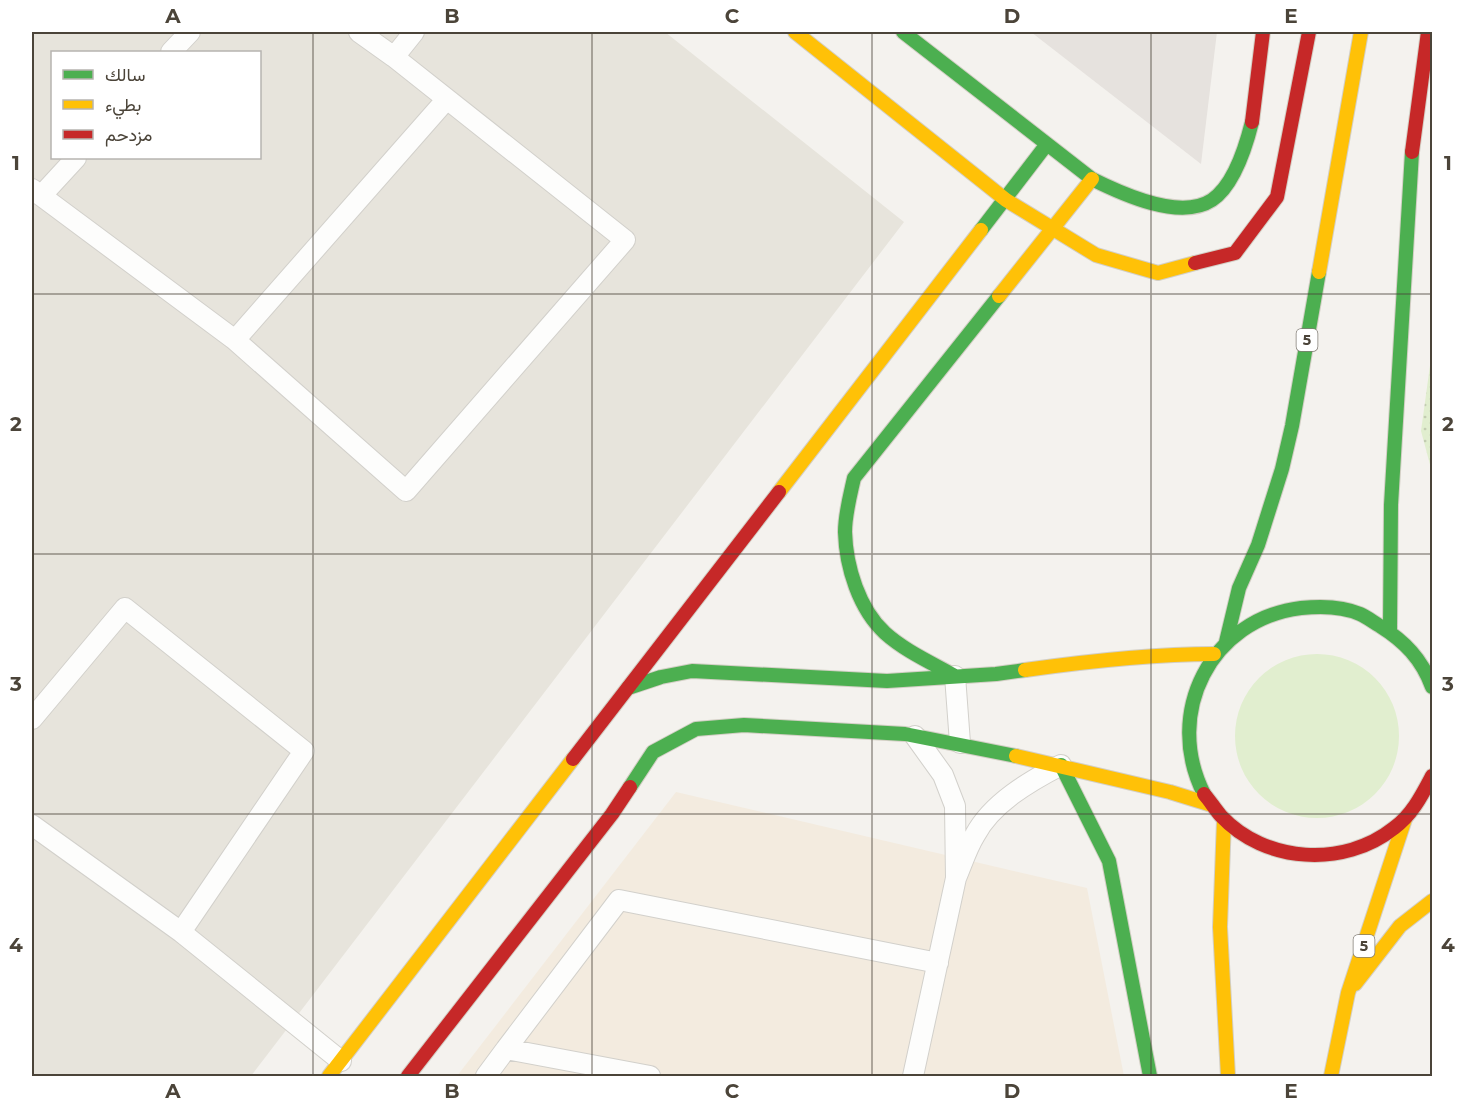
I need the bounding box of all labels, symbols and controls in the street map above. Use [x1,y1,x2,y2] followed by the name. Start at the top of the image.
[164,4,181,28] text: A
[444,4,460,28] text: B
[725,4,740,28] text: C
[1004,4,1020,28] text: D
[1284,4,1298,28] text: E
[51,51,261,159] legend
[105,64,145,86] text: سالك
[105,94,141,120] text: بطيء
[105,124,152,147] text: مزدحم
[12,151,20,175] text: 1
[1444,151,1452,175] text: 1
[1296,329,1318,351] road number: 5
[10,412,22,436] text: 2
[1442,412,1454,436] text: 2
[9,672,22,696] text: 3
[1441,672,1454,696] text: 3
[9,933,23,957] text: 4
[1441,933,1455,957] text: 4
[1354,935,1374,957] road number: 5
[164,1079,181,1103] text: A
[444,1079,460,1103] text: B
[725,1079,740,1103] text: C
[1004,1079,1020,1103] text: D
[1284,1079,1298,1103] text: E

